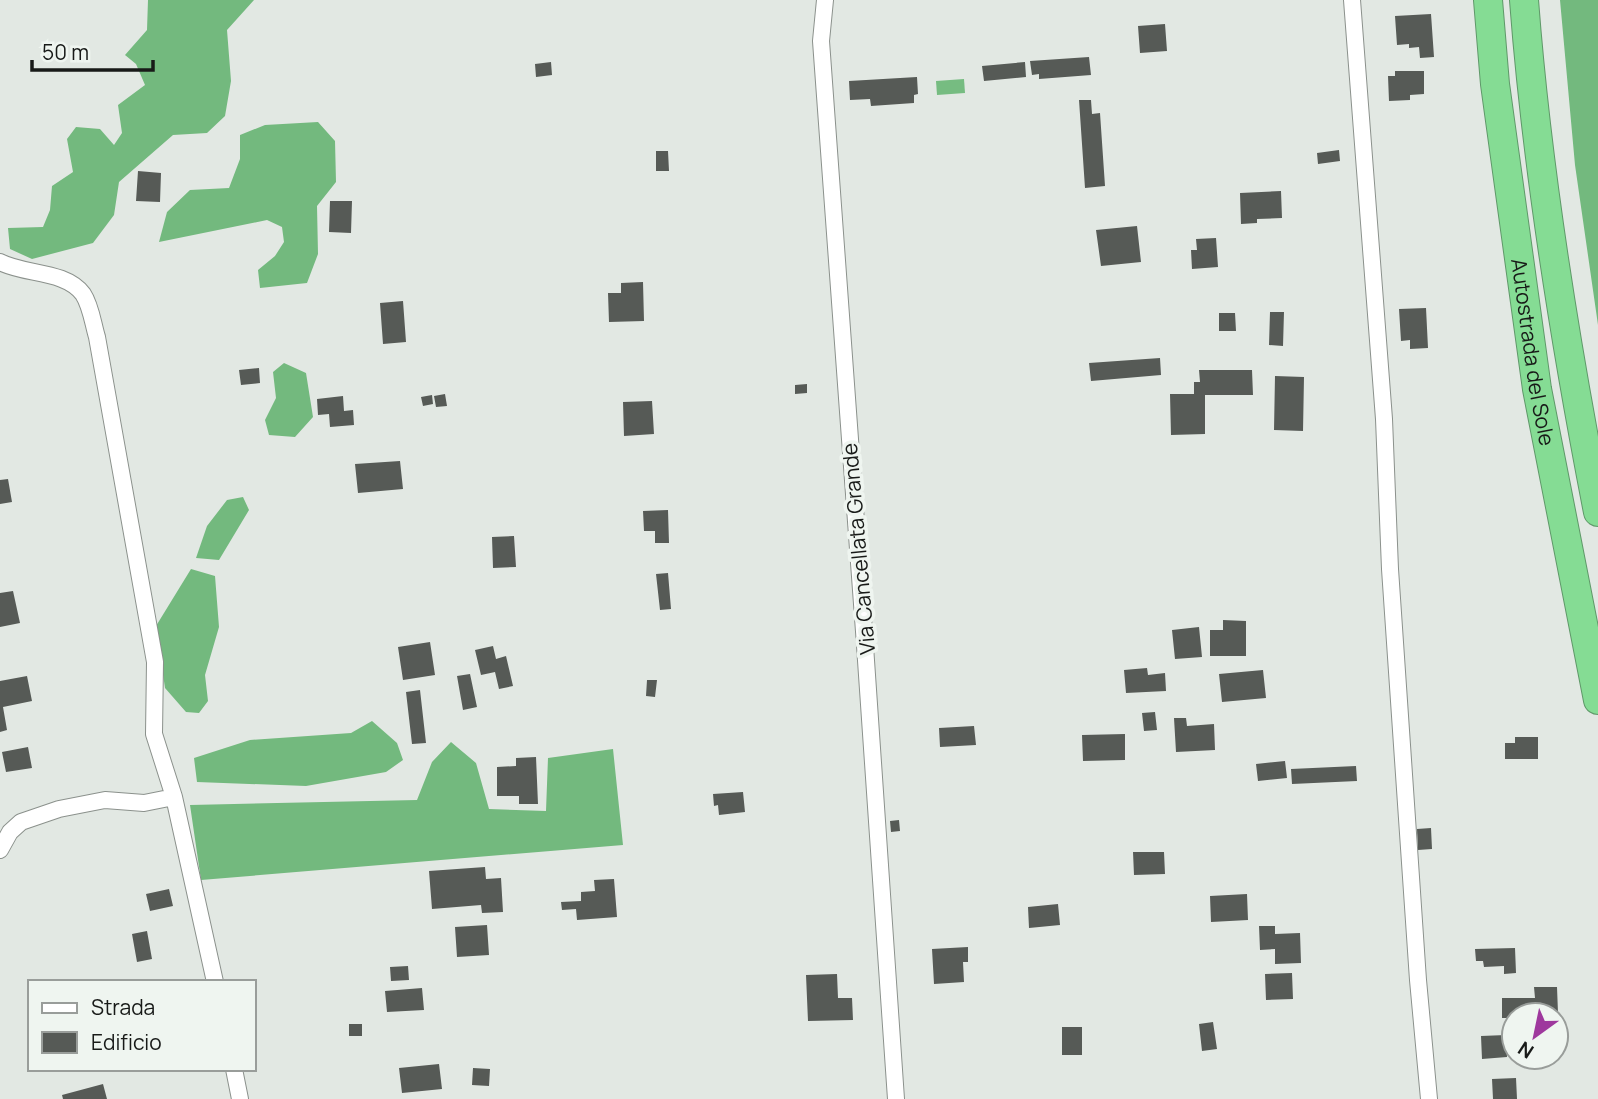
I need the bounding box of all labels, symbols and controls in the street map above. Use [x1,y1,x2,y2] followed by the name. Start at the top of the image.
[32,28,152,72] scale bar
[42,38,89,66] text: 50 m
[1505,257,1562,448] street label: Autostrada del Sole
[835,442,881,656] street label: Via Cancellata Grande
[28,980,256,1071] legend
[91,993,155,1021] text: Strada
[1500,1001,1570,1071] north arrow
[91,1028,162,1056] text: Edificio
[1513,1036,1539,1065] text: N

